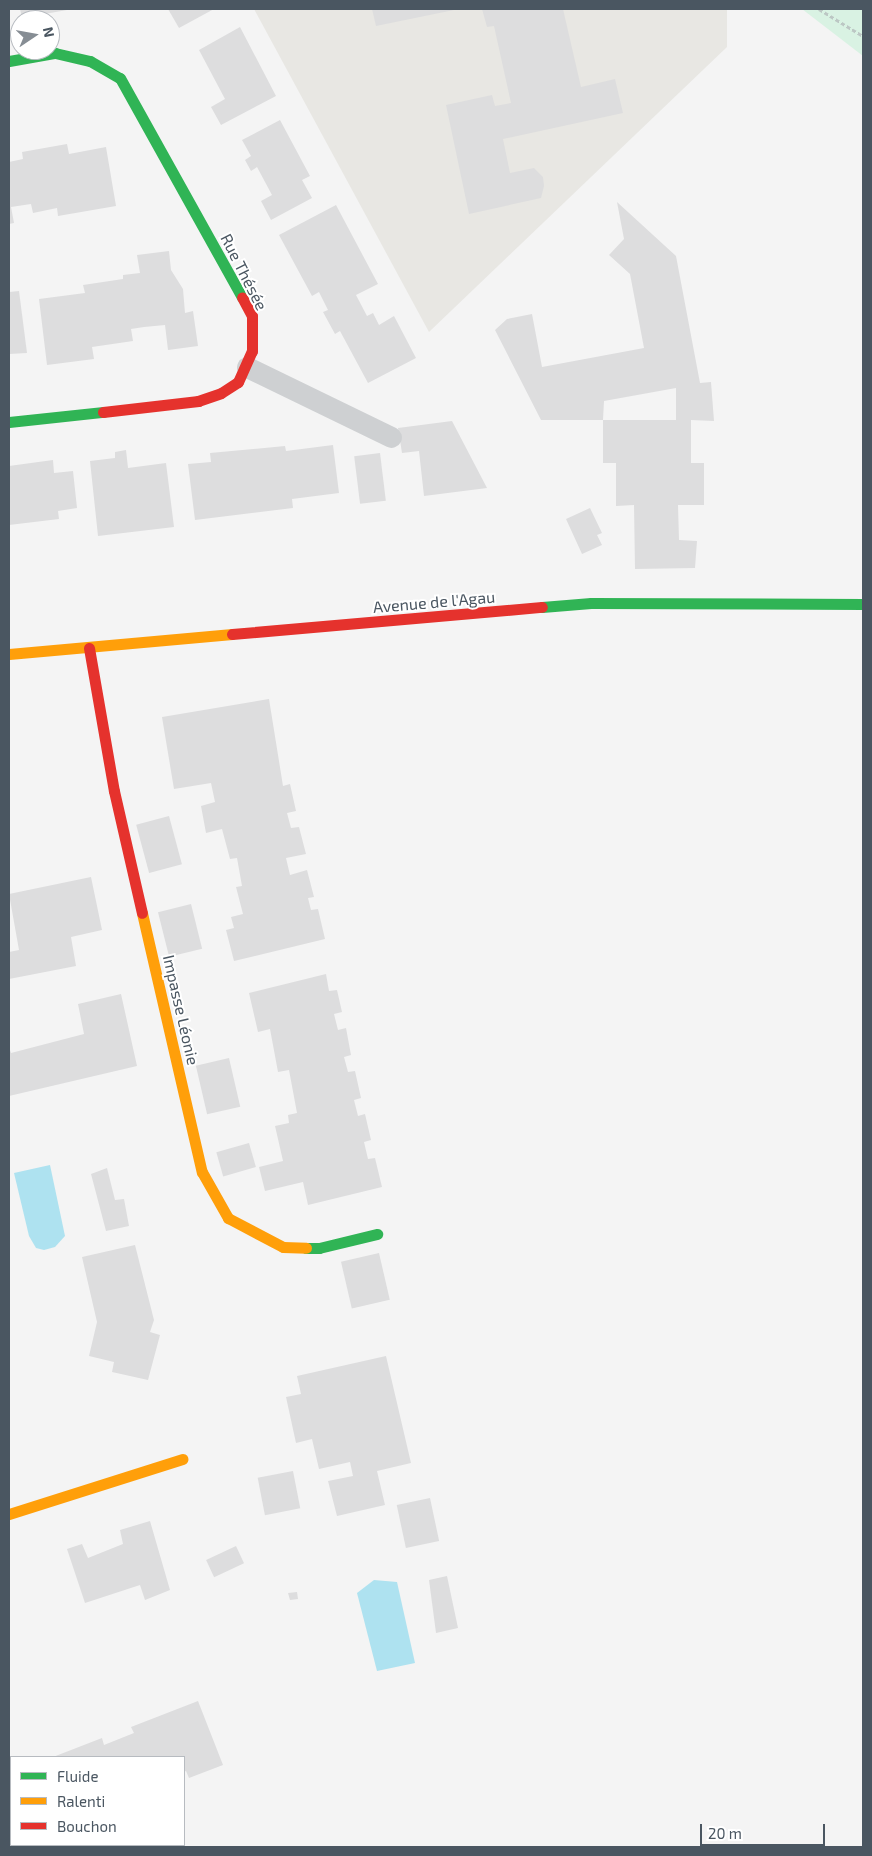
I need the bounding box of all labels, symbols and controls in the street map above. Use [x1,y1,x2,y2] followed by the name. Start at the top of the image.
[10,10,60,60] north arrow
[40,25,59,39] text: N
[216,230,272,314] street label: Rue Thésée
[372,587,496,617] street label: Avenue de l'Agau
[159,953,203,1067] street label: Impasse Léonie
[10,1756,185,1846] legend
[57,1767,98,1785] text: Fluide
[57,1792,105,1810] text: Ralenti
[702,1814,827,1846] scale bar
[57,1817,117,1835] text: Bouchon
[708,1824,742,1842] text: 20 m

